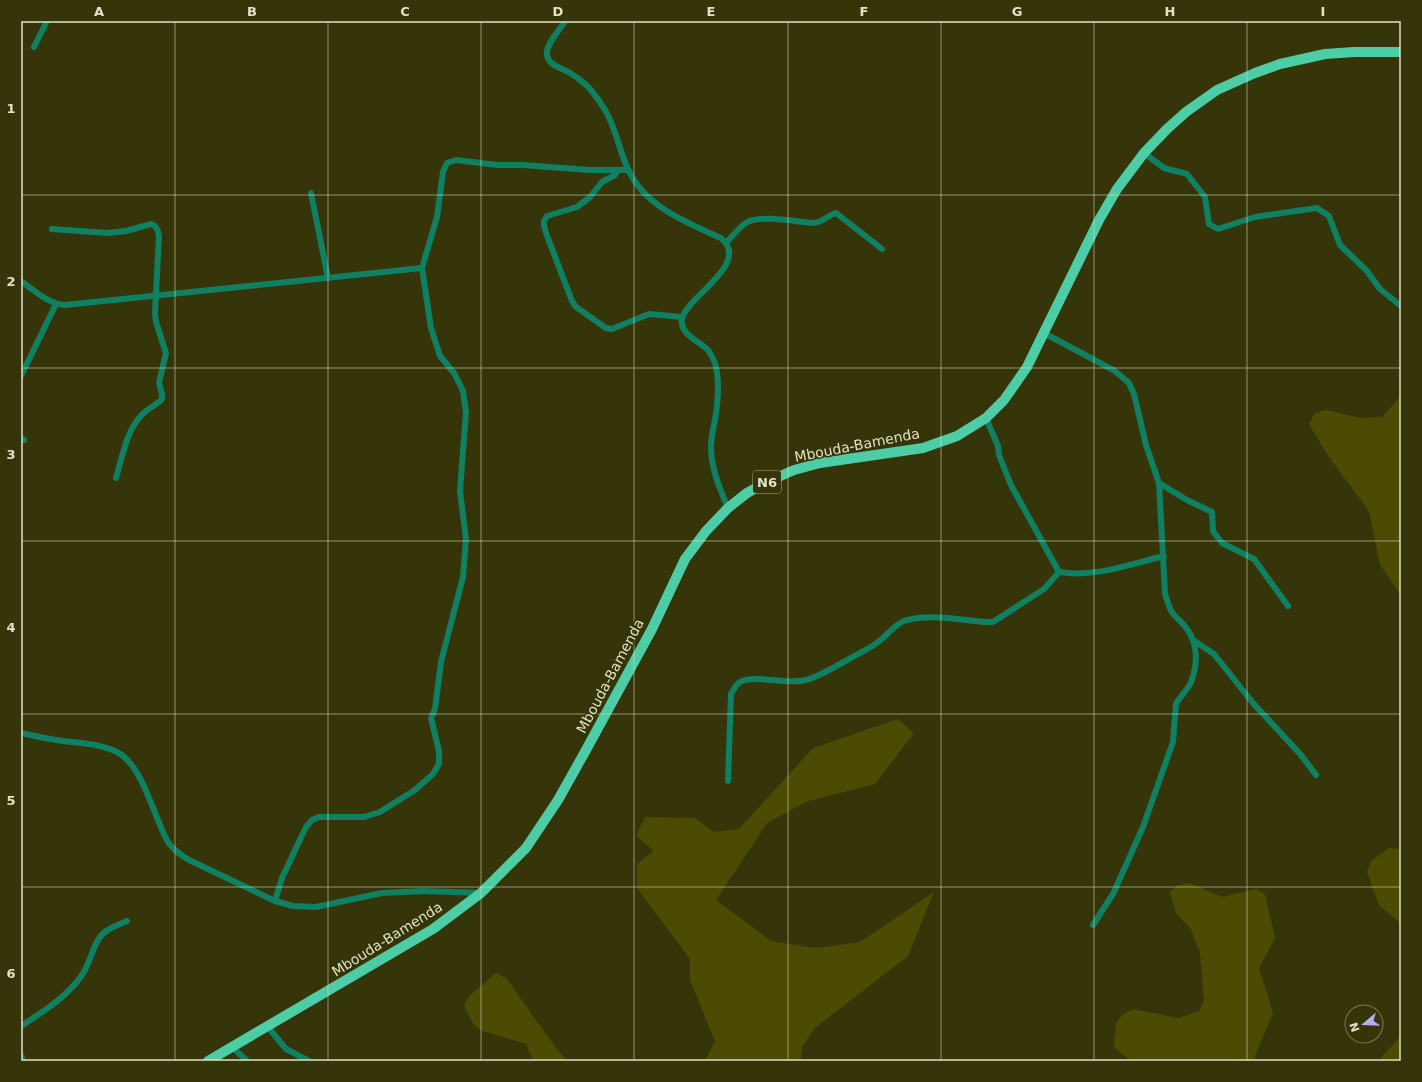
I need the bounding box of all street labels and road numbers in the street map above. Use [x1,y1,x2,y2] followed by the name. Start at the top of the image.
[793,425,921,465] street label: Mbouda-Bamenda
[753,471,781,493] road number: N6
[573,616,647,736] street label: Mbouda-Bamenda
[329,899,445,979] street label: Mbouda-Bamenda

